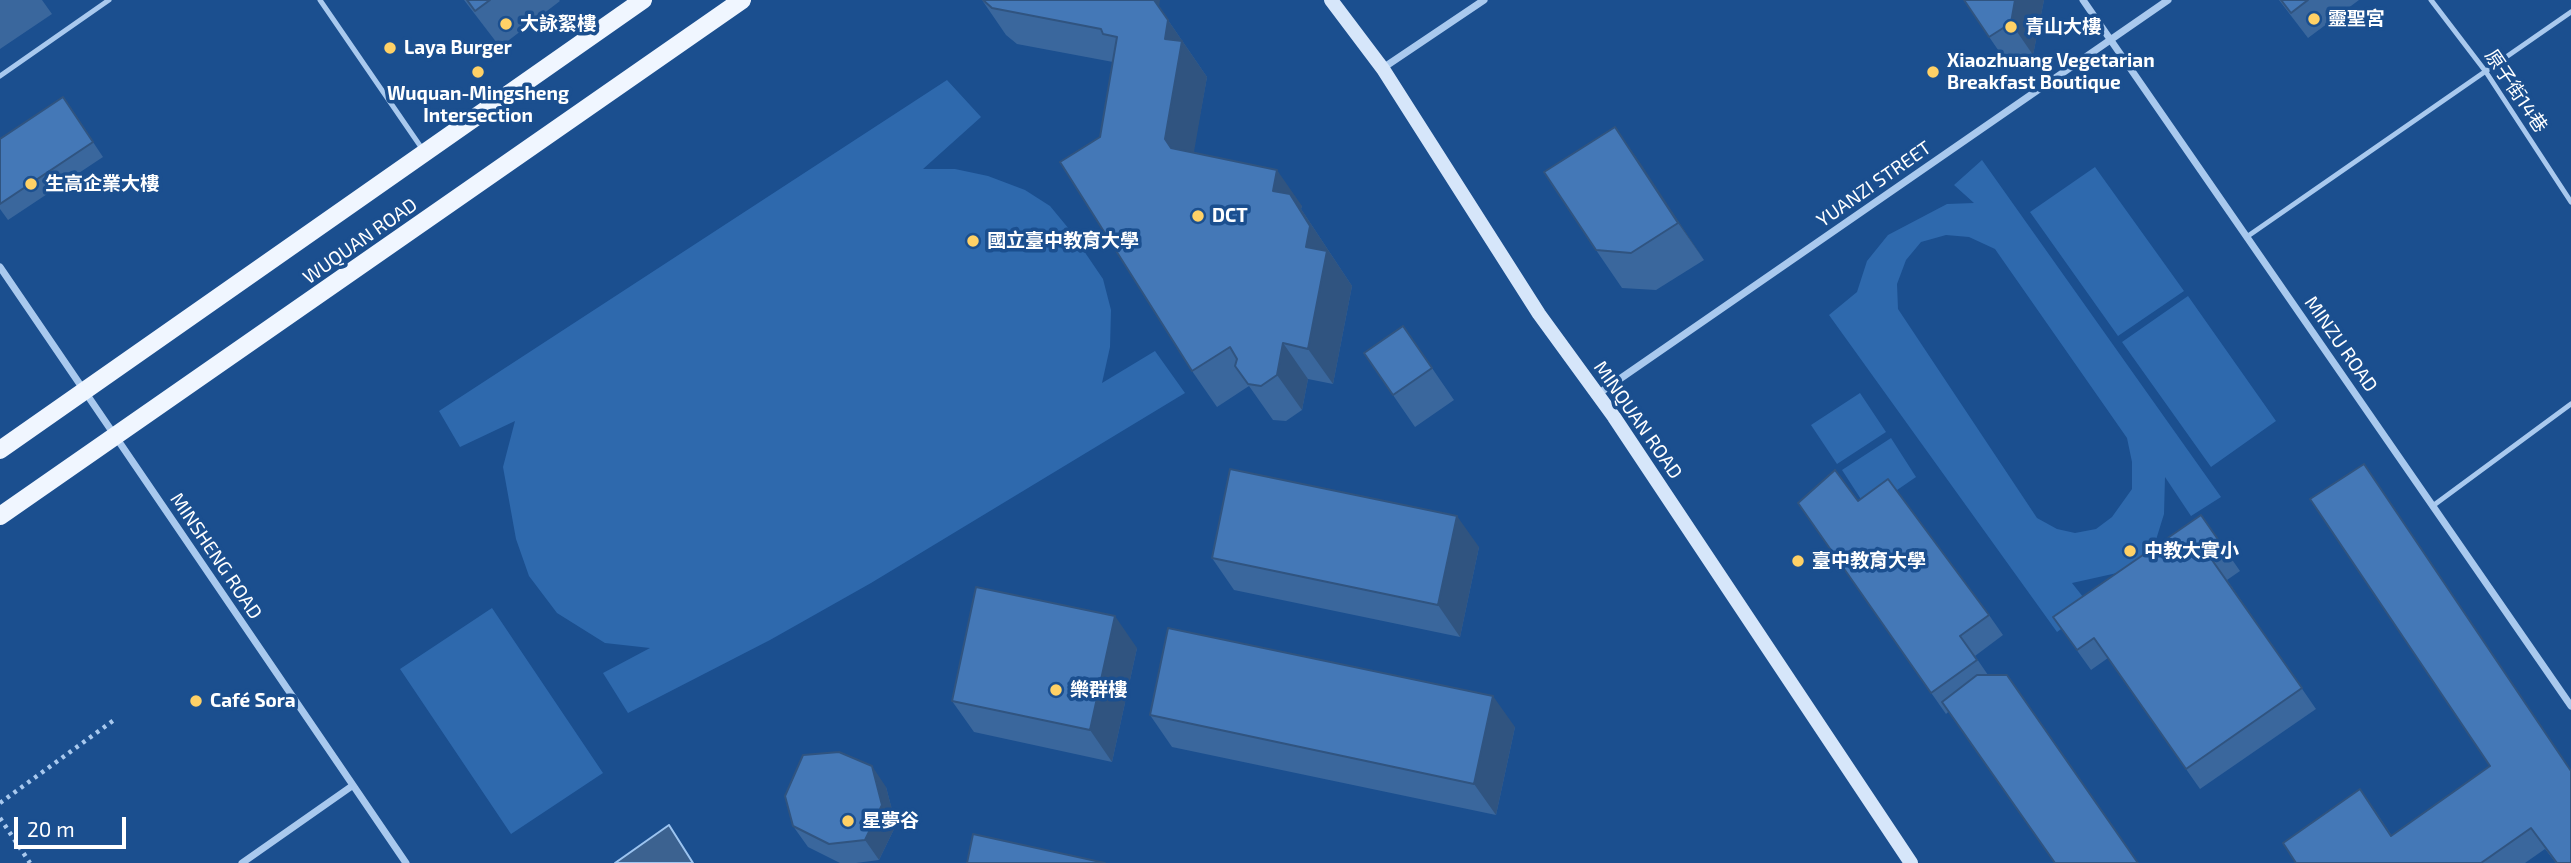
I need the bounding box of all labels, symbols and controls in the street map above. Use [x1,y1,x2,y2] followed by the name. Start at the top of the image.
[2328,8,2385,30] place label: 靈聖宮
[2306,11,2322,27] marker: 靈聖宮
[520,13,596,35] place label: 大詠絮樓
[498,16,514,32] marker: 大詠絮樓
[2025,16,2101,38] place label: 青山大樓
[2003,19,2019,35] marker: 青山大樓
[404,37,512,59] place label: Laya Burger
[382,40,398,56] marker: Laya Burger
[2480,45,2552,137] street label: 原子街14巷
[1947,50,2155,94] place label: Xiaozhuang Vegetarian Breakfast Boutique
[470,64,486,80] marker: Wuquan-Mingsheng Intersection
[1925,64,1941,80] marker: Xiaozhuang Vegetarian Breakfast Boutique
[387,83,569,127] place label: Wuquan-Mingsheng Intersection
[1812,136,1936,232] street label: YUANZI STREET
[45,173,159,195] place label: 生高企業大樓
[23,176,39,192] marker: 生高企業大樓
[298,193,422,289] street label: WUQUAN ROAD
[1212,205,1248,227] place label: DCT
[1190,208,1206,224] marker: DCT
[987,230,1139,252] place label: 國立臺中教育大學
[965,233,981,249] marker: 國立臺中教育大學
[2300,292,2382,396] street label: MINZU ROAD
[1589,357,1687,483] street label: MINQUAN ROAD
[165,489,267,623] street label: MINSHENG ROAD
[2144,540,2239,562] place label: 中教大實小
[2122,543,2138,559] marker: 中教大實小
[1812,550,1926,572] place label: 臺中教育大學
[1790,553,1806,569] marker: 臺中教育大學
[1070,679,1127,701] place label: 樂群樓
[1048,682,1064,698] marker: 樂群樓
[210,690,296,712] place label: Café Sora
[188,693,204,709] marker: Café Sora
[18,804,130,848] scale bar
[862,810,919,832] place label: 星夢谷
[840,813,856,829] marker: 星夢谷
[27,816,75,841] text: 20 m

